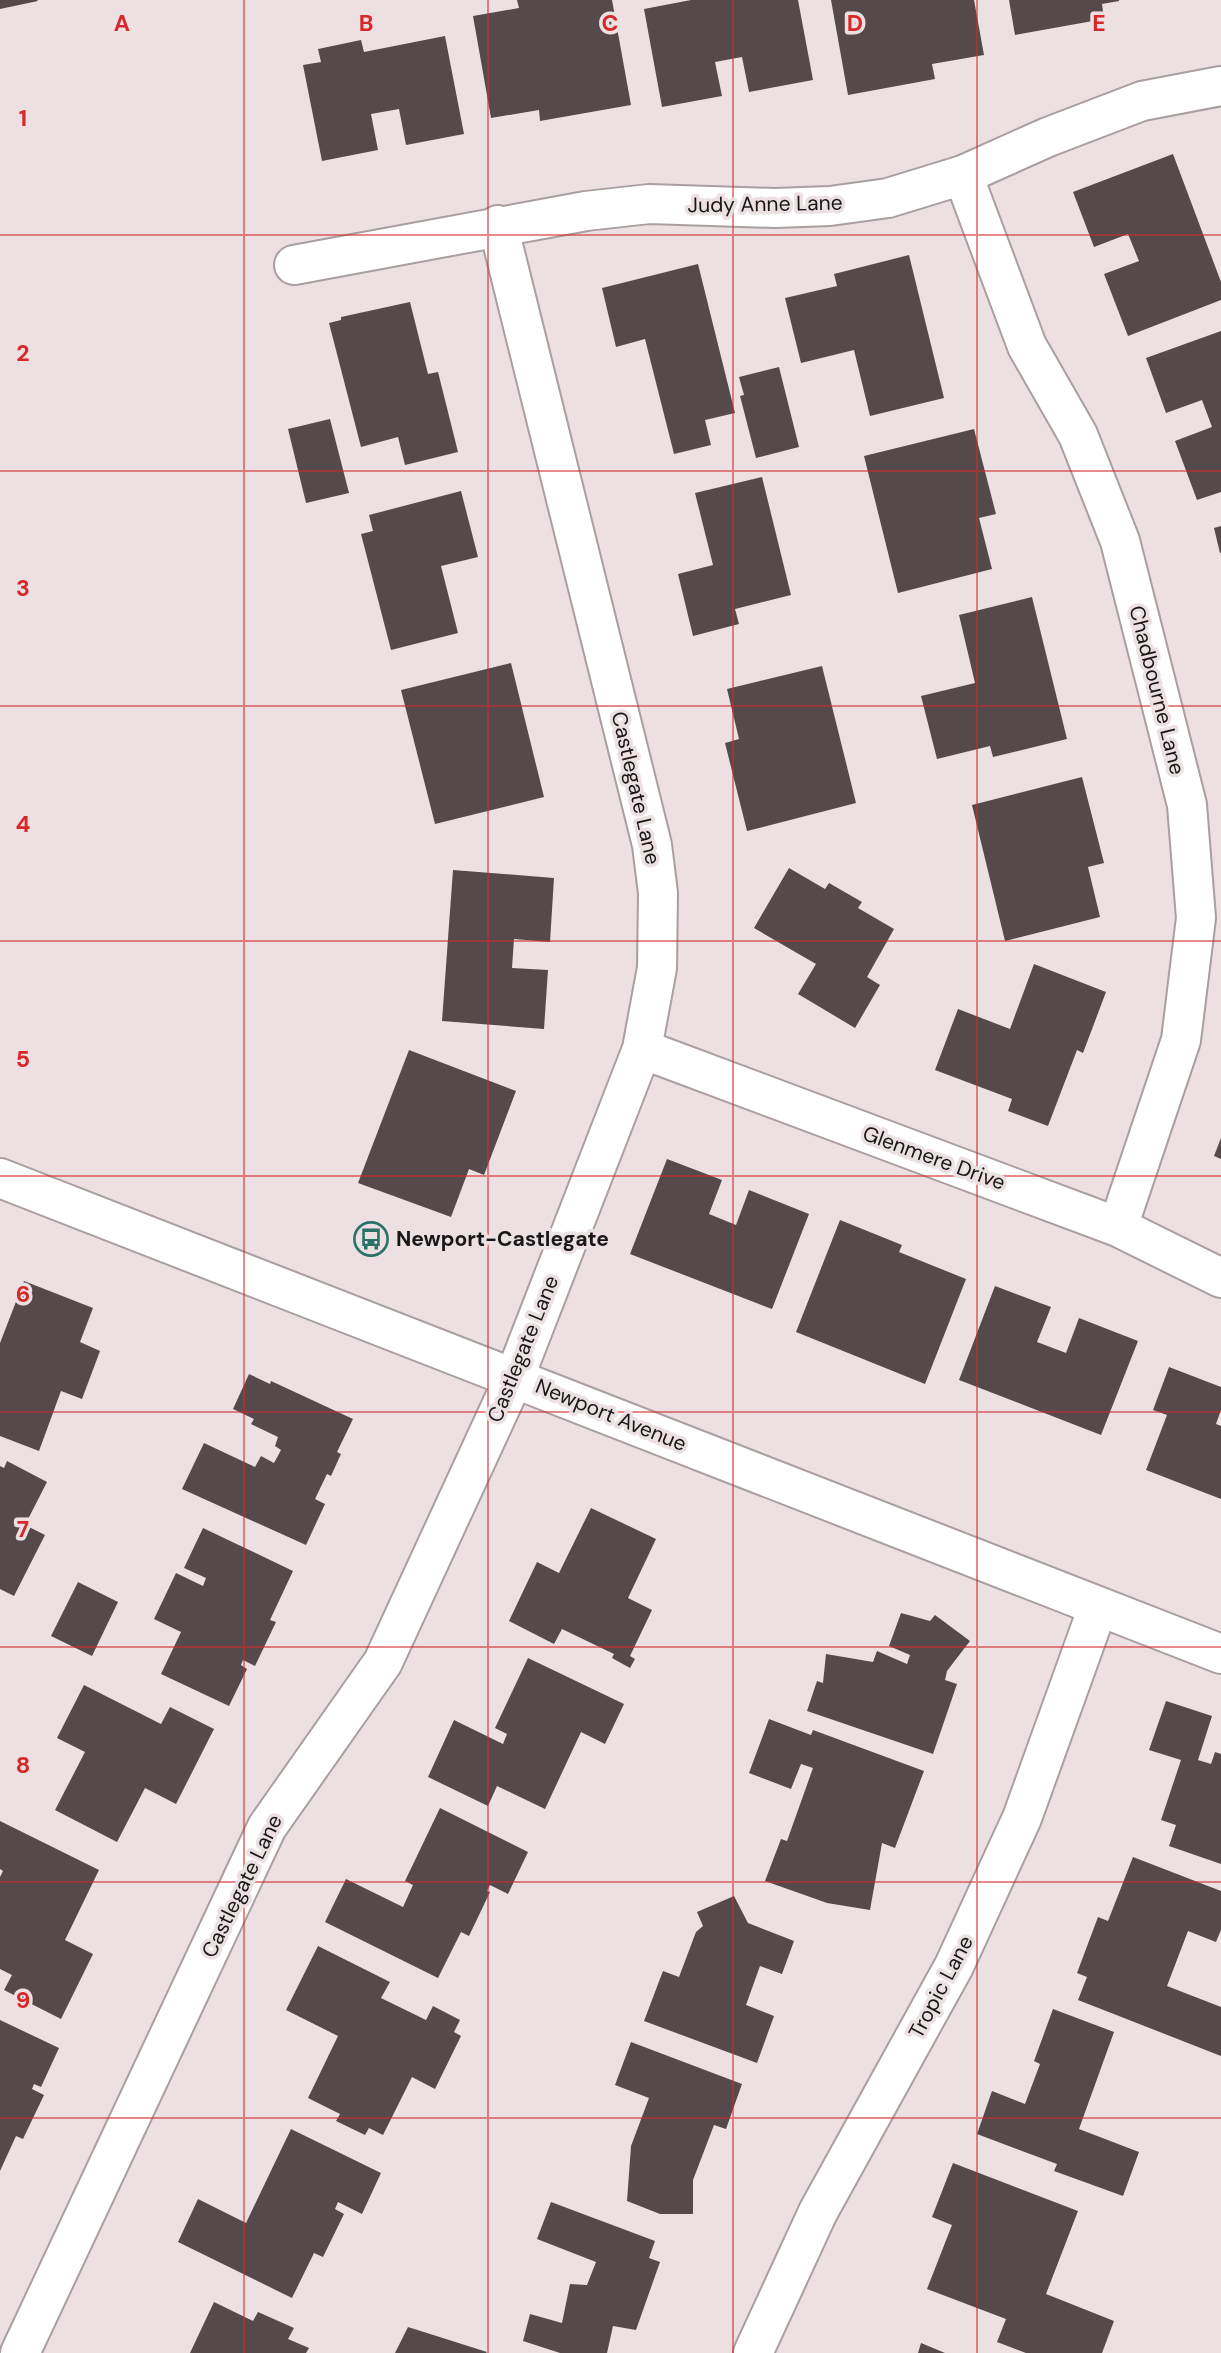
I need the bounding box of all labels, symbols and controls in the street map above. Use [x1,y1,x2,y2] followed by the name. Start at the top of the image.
[114,8,130,38] text: A
[359,8,373,38] text: B
[602,8,618,38] text: C
[847,8,863,38] text: D
[1092,8,1106,38] text: E
[19,103,27,133] text: 1
[687,189,843,219] street label: Judy Anne Lane
[16,338,30,368] text: 2
[16,573,30,603] text: 3
[1122,603,1192,777] street label: Chadbourne Lane
[605,709,667,867] street label: Castlegate Lane
[16,809,31,839] text: 4
[16,1044,30,1074] text: 5
[859,1119,1009,1197] street label: Glenmere Drive
[352,1220,390,1258] bus stop icon: Newport-Castlegate
[396,1225,609,1253] place label: Newport-Castlegate
[481,1271,565,1427] street label: Castlegate Lane
[16,1279,30,1309] text: 6
[531,1372,691,1458] street label: Newport Avenue
[17,1514,29,1544] text: 7
[16,1750,30,1780] text: 8
[195,1810,289,1962] street label: Castlegate Lane
[902,1931,980,2043] street label: Tropic Lane
[16,1985,30,2015] text: 9

